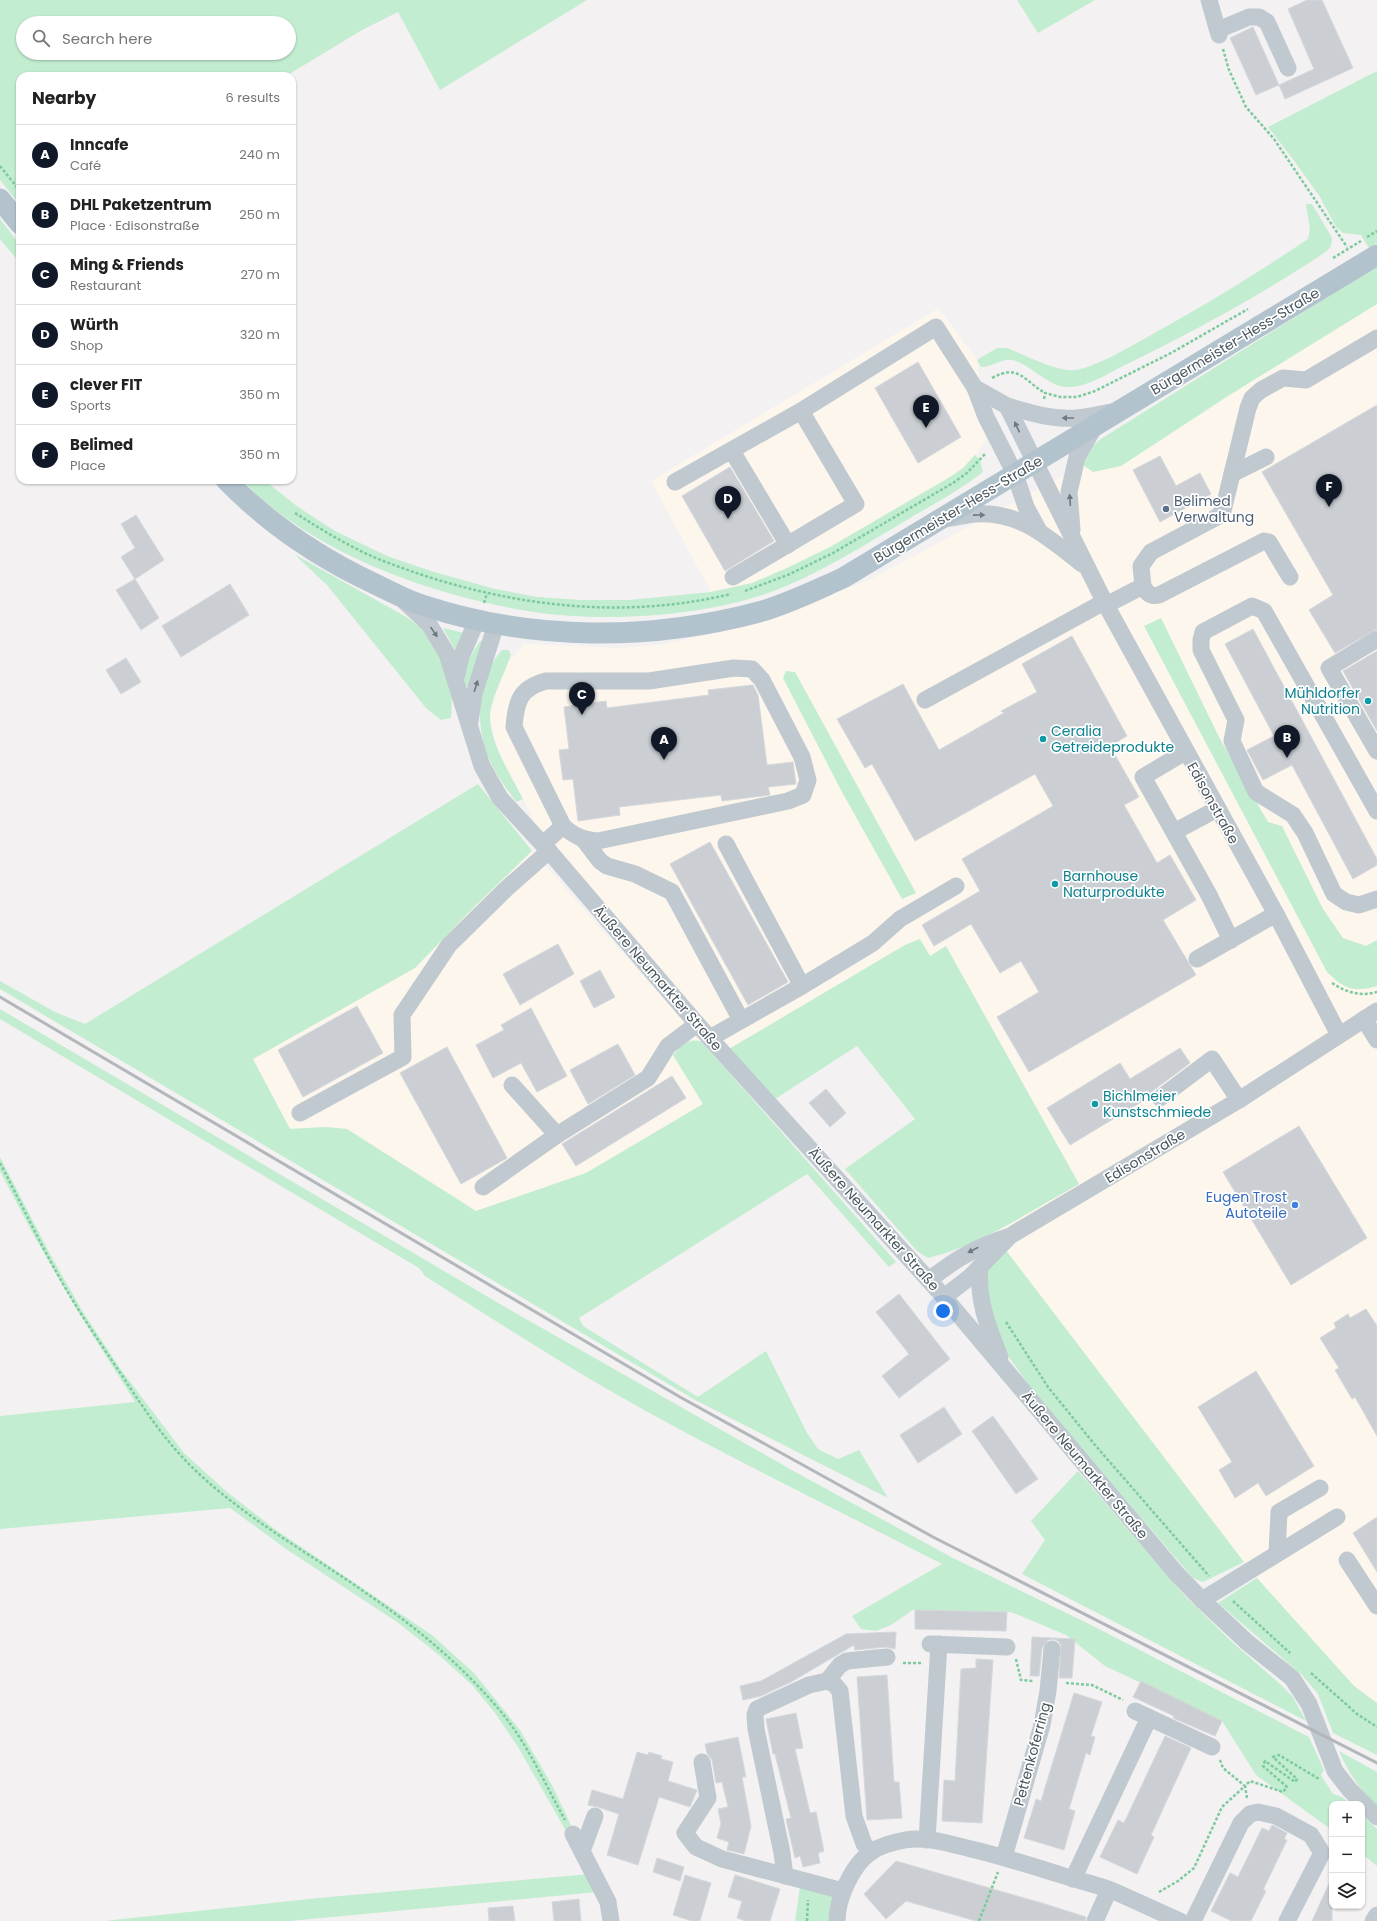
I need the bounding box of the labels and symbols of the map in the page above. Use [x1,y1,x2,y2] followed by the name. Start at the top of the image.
[1147,282,1323,399] street label: Bürgermeister-Hess-Straße
[913,395,939,428] pin: E
[1061,415,1074,421] one-way arrow
[1014,422,1020,433] one-way arrow
[870,450,1046,567] street label: Bürgermeister-Hess-Straße
[1316,474,1342,507] pin: F
[715,486,741,519] pin: D
[1174,491,1254,527] place label: Belimed Verwaltung
[1066,494,1073,506] one-way arrow
[1161,504,1171,514] marker: Belimed Verwaltung
[973,511,985,518] one-way arrow
[430,626,438,637] one-way arrow
[473,679,479,691] one-way arrow
[569,682,595,715] pin: C
[1284,683,1360,719] place label: Mühldorfer Nutrition
[1363,696,1373,706] marker: Mühldorfer Nutrition
[1051,721,1175,757] place label: Ceralia Getreideprodukte
[1274,725,1300,758] pin: B
[651,727,677,760] pin: A
[1038,734,1048,744] marker: Ceralia Getreideprodukte
[1182,759,1244,848] street label: Edisonstraße
[1063,866,1165,902] place label: Barnhouse Naturprodukte
[1050,879,1060,889] marker: Barnhouse Naturprodukte
[589,901,727,1055] street label: Äußere Neumarkter Straße
[1103,1086,1211,1122] place label: Bichlmeier Kunstschmiede
[1090,1099,1100,1109] marker: Bichlmeier Kunstschmiede
[1101,1124,1189,1188] street label: Edisonstraße
[804,1143,944,1295] street label: Äußere Neumarkter Straße
[1206,1187,1287,1223] place label: Eugen Trost Autoteile
[1290,1200,1300,1210] marker: Eugen Trost Autoteile
[967,1247,979,1253] one-way arrow
[933,1301,953,1321] your location
[1017,1387,1153,1543] street label: Äußere Neumarkter Straße
[1009,1700,1055,1808] street label: Pettenkoferring

